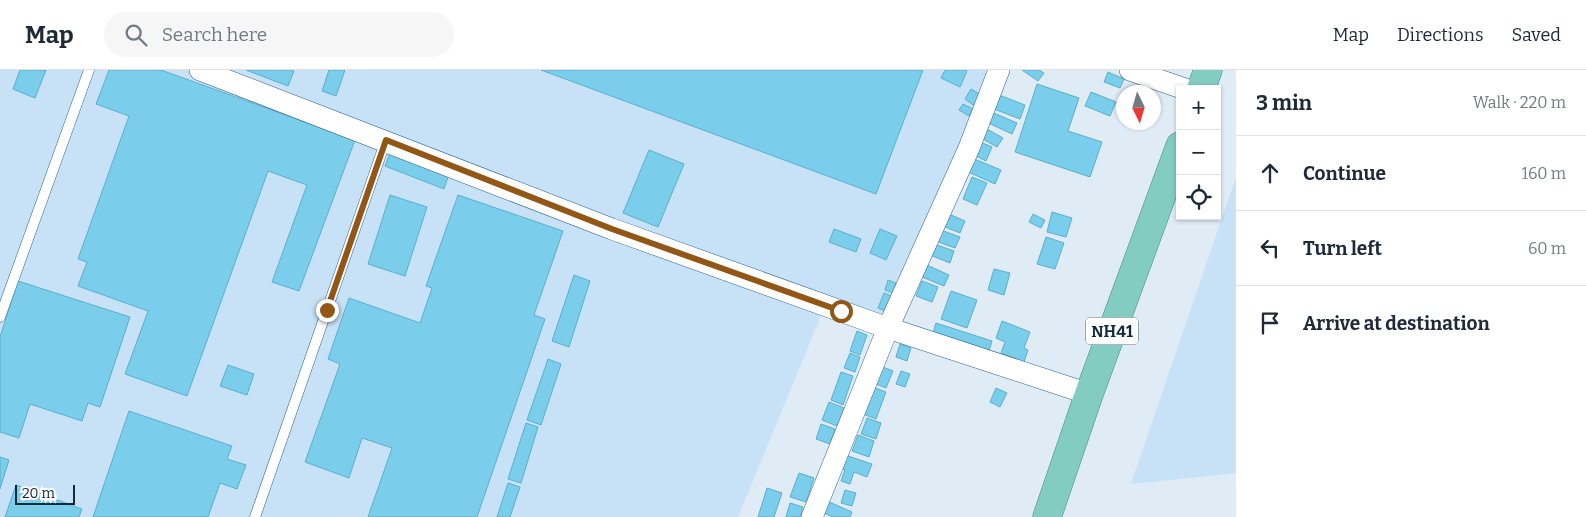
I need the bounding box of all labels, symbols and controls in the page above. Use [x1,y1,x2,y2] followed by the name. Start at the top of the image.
[104,12,454,57] search box
[25,21,74,49] text: Map
[122,21,150,49] icon: search
[162,23,267,46] text: Search here
[1333,24,1369,46] text: Map
[1397,24,1484,46] text: Directions
[1512,24,1561,46] text: Saved
[1116,85,1161,130] north arrow
[1176,85,1221,220] map controls
[1176,85,1221,130] button: +
[1256,90,1312,116] text: 3 min
[1473,93,1566,112] text: Walk · 220 m
[1176,130,1221,175] button: −
[1256,159,1284,187] icon: ahead
[1303,162,1386,185] text: Continue
[1521,164,1566,183] text: 160 m
[1176,175,1221,220] button: locate
[1256,234,1284,262] icon: left
[1303,237,1382,260] text: Turn left
[1528,239,1566,258] text: 60 m
[316,299,339,322] route end
[830,300,853,323] route start
[1256,309,1284,337] icon: arrive
[1303,312,1490,335] text: Arrive at destination
[1086,318,1138,344] road number: NH41
[15,482,75,505] scale bar
[22,485,55,502] text: 20 m

